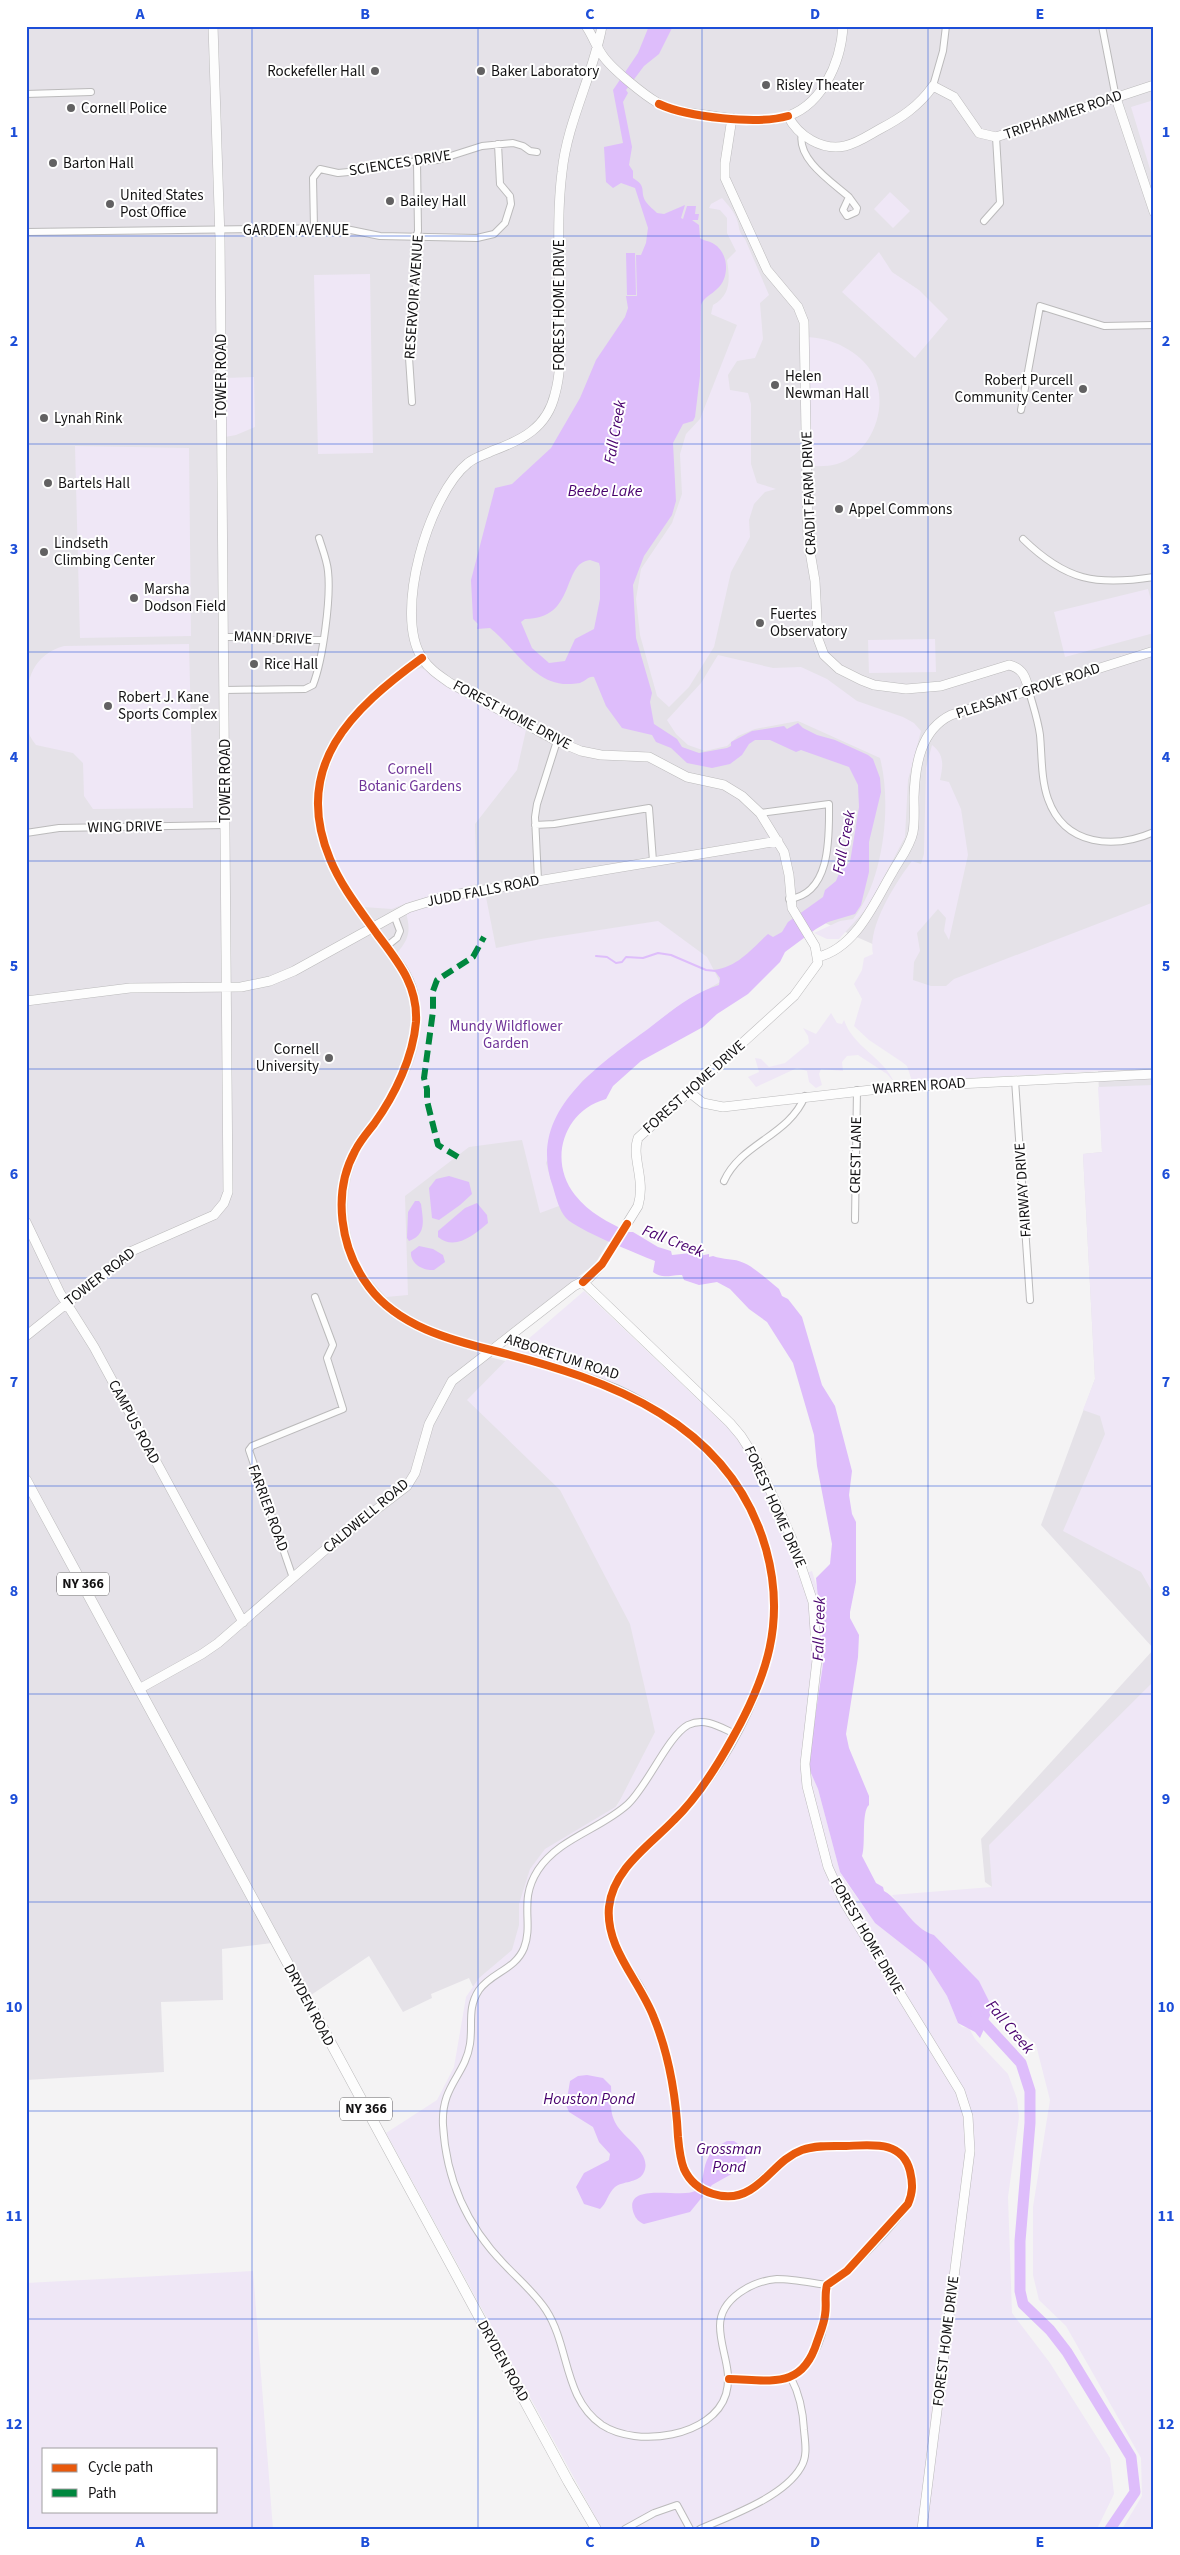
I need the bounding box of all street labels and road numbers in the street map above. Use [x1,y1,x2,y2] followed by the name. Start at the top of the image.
[1001,85,1125,145] street label: TRIPHAMMER ROAD
[348,145,453,181] street label: SCIENCES DRIVE
[243,220,349,241] street label: GARDEN AVENUE
[399,234,429,360] street label: RESERVOIR AVENUE
[549,239,570,371] street label: FOREST HOME DRIVE
[211,334,232,418] street label: TOWER ROAD
[796,430,822,555] street label: CRADIT FARM DRIVE
[233,626,313,650] street label: MANN DRIVE
[953,658,1103,724] street label: PLEASANT GROVE ROAD
[449,675,575,755] street label: FOREST HOME DRIVE
[215,739,236,823] street label: TOWER ROAD
[87,816,163,838] street label: WING DRIVE
[425,870,541,912] street label: JUDD FALLS ROAD
[638,1035,750,1139] street label: FOREST HOME DRIVE
[872,1072,966,1100] street label: WARREN ROAD
[845,1116,867,1194] street label: CREST LANE
[1009,1142,1037,1238] street label: FAIRWAY DRIVE
[60,1243,140,1311] street label: TOWER ROAD
[502,1329,622,1385] street label: ARBORETUM ROAD
[103,1376,165,1468] street label: CAMPUS ROAD
[739,1443,811,1571] street label: FOREST HOME DRIVE
[243,1462,293,1554] street label: FARRIER ROAD
[319,1474,413,1558] street label: CALDWELL ROAD
[57,1572,109,1596] road number: NY 366
[825,1874,909,1998] street label: FOREST HOME DRIVE
[279,1960,339,2050] street label: DRYDEN ROAD
[340,2098,392,2120] road number: NY 366
[928,2274,964,2407] street label: FOREST HOME DRIVE
[472,2316,534,2406] street label: DRYDEN ROAD

